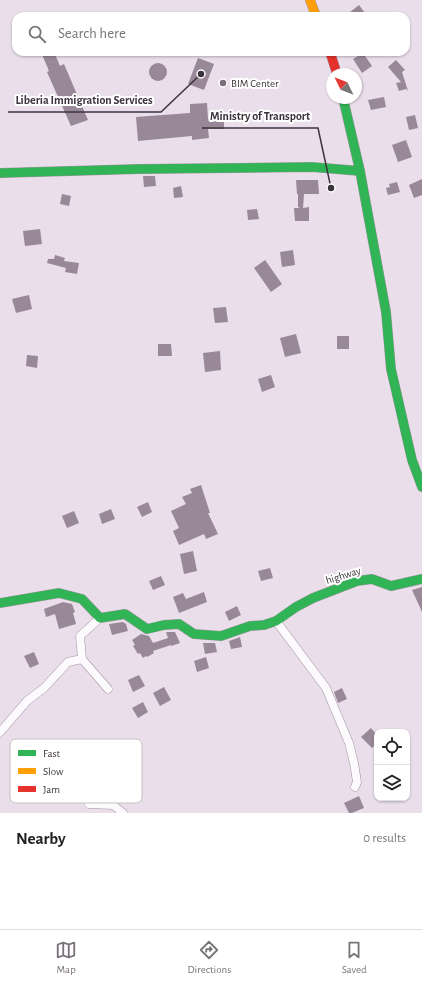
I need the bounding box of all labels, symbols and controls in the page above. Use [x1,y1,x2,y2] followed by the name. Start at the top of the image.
[12,12,410,56] search box
[26,23,48,45] icon: search
[58,26,126,41] text: Search here
[326,68,362,104] north arrow
[218,78,228,88] marker: BIM Center
[231,78,279,89] place label: BIM Center
[8,88,161,112] callout: Liberia Immigration Services
[15,94,153,106] text: Liberia Immigration Services
[202,104,318,128] callout: Ministry of Transport
[210,110,310,123] text: Ministry of Transport
[324,565,362,586] street label: highway
[374,729,410,801] map controls
[374,729,410,765] button: locate
[10,739,142,803] legend
[43,748,61,759] text: Fast
[374,765,410,801] button: layers
[43,766,64,777] text: Slow
[43,784,60,795] text: Jam
[16,830,66,847] text: Nearby
[363,832,406,845] text: 0 results
[55,939,77,976] tab: Map
[187,939,231,976] tab: Directions
[342,939,367,976] tab: Saved

